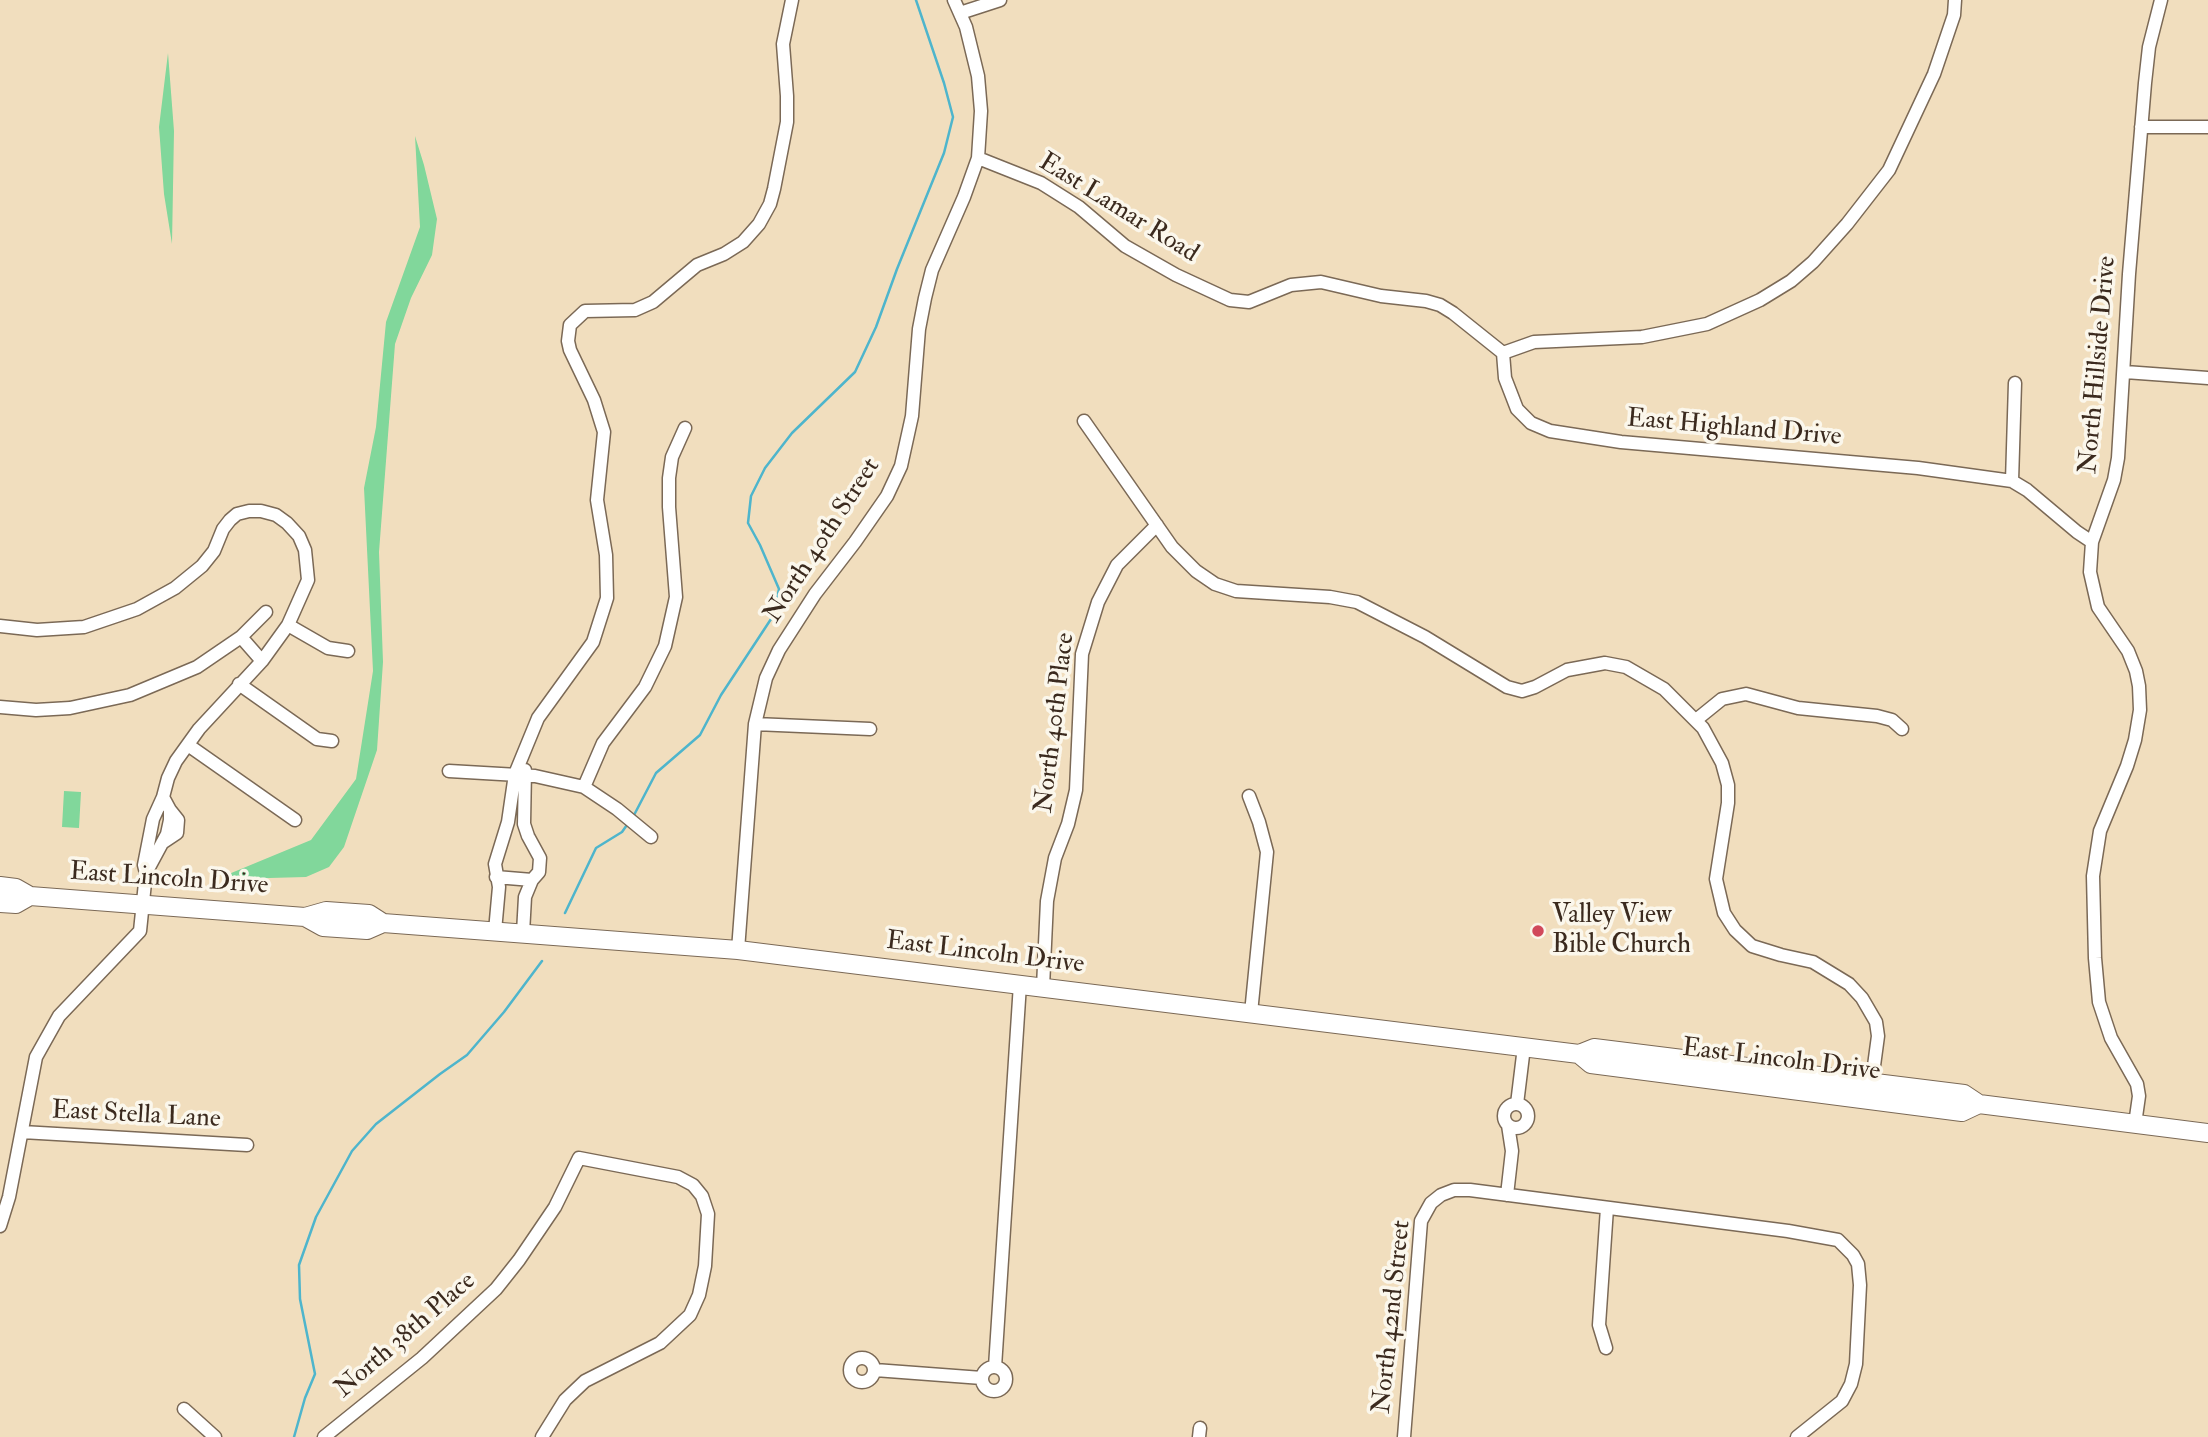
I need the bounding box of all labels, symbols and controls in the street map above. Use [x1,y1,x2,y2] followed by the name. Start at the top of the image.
[1033,148,1203,270] street label: East Lamar Road
[2074,255,2124,475] street label: North Hillside Drive
[1625,404,1843,454] street label: East Highland Drive
[758,453,888,629] street label: North 40th Street
[1029,631,1083,815] street label: North 40th Place
[69,857,269,903] street label: East Lincoln Drive
[1552,900,1691,962] place label: Valley View Bible Church
[1530,923,1546,939] marker: Valley View Bible Church
[884,926,1086,982] street label: East Lincoln Drive
[1680,1033,1882,1089] street label: East Lincoln Drive
[51,1096,221,1136] street label: East Stella Lane
[1367,1219,1419,1415] street label: North 42nd Street
[329,1266,483,1406] street label: North 38th Place

